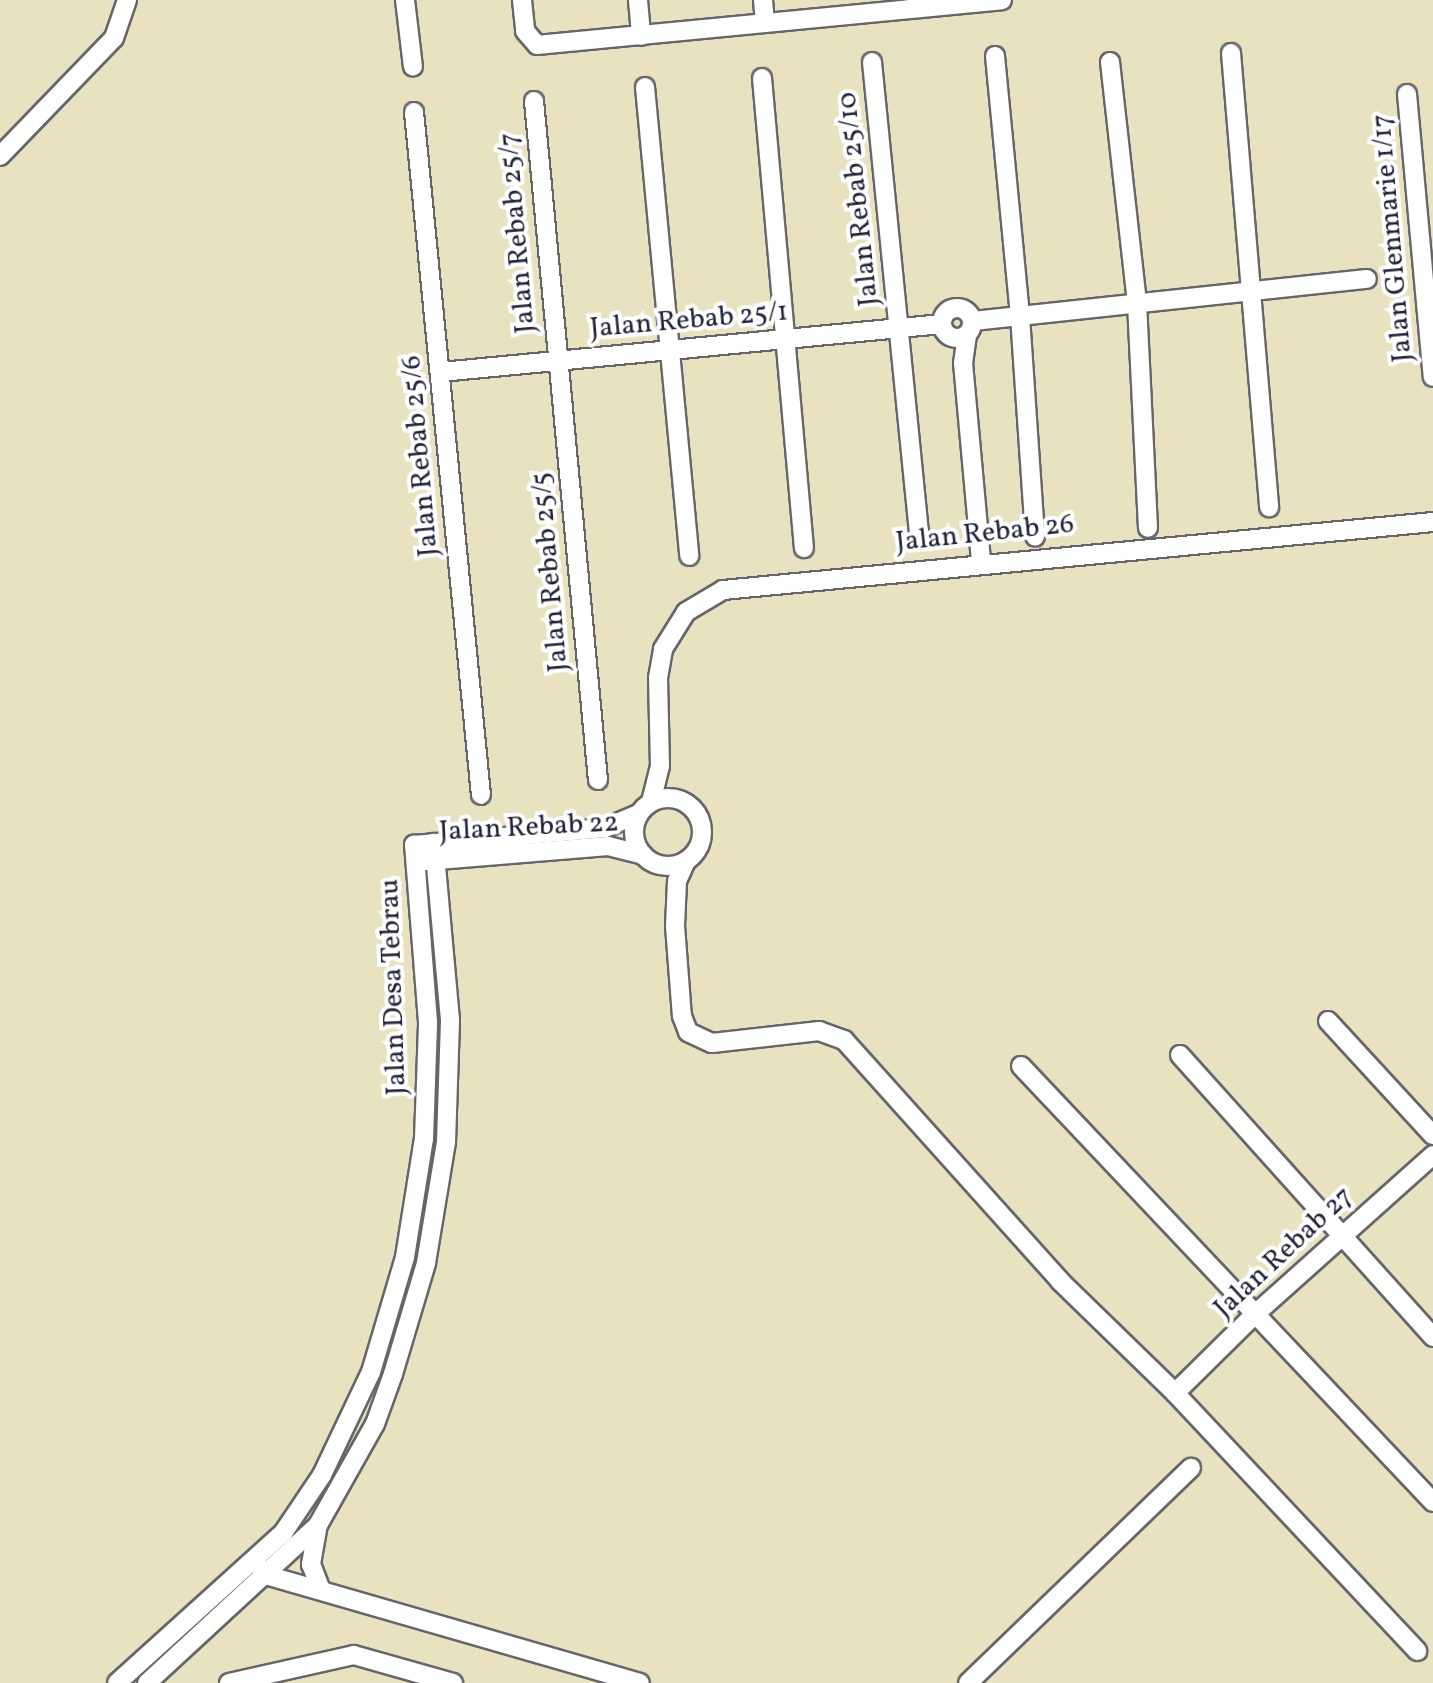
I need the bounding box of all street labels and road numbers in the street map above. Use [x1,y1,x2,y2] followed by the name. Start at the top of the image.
[831,90,887,308] street label: Jalan Rebab 25/10
[1365,112,1421,364] street label: Jalan Glenmarie 1/17
[492,131,544,335] street label: Jalan Rebab 25/7
[589,296,789,346] street label: Jalan Rebab 25/1
[395,354,447,558] street label: Jalan Rebab 25/6
[526,471,576,673] street label: Jalan Rebab 25/5
[894,508,1076,560] street label: Jalan Rebab 26
[438,807,620,849] street label: Jalan Rebab 22
[373,878,415,1096] street label: Jalan Desa Tebrau
[1208,1180,1360,1326] street label: Jalan Rebab 27

